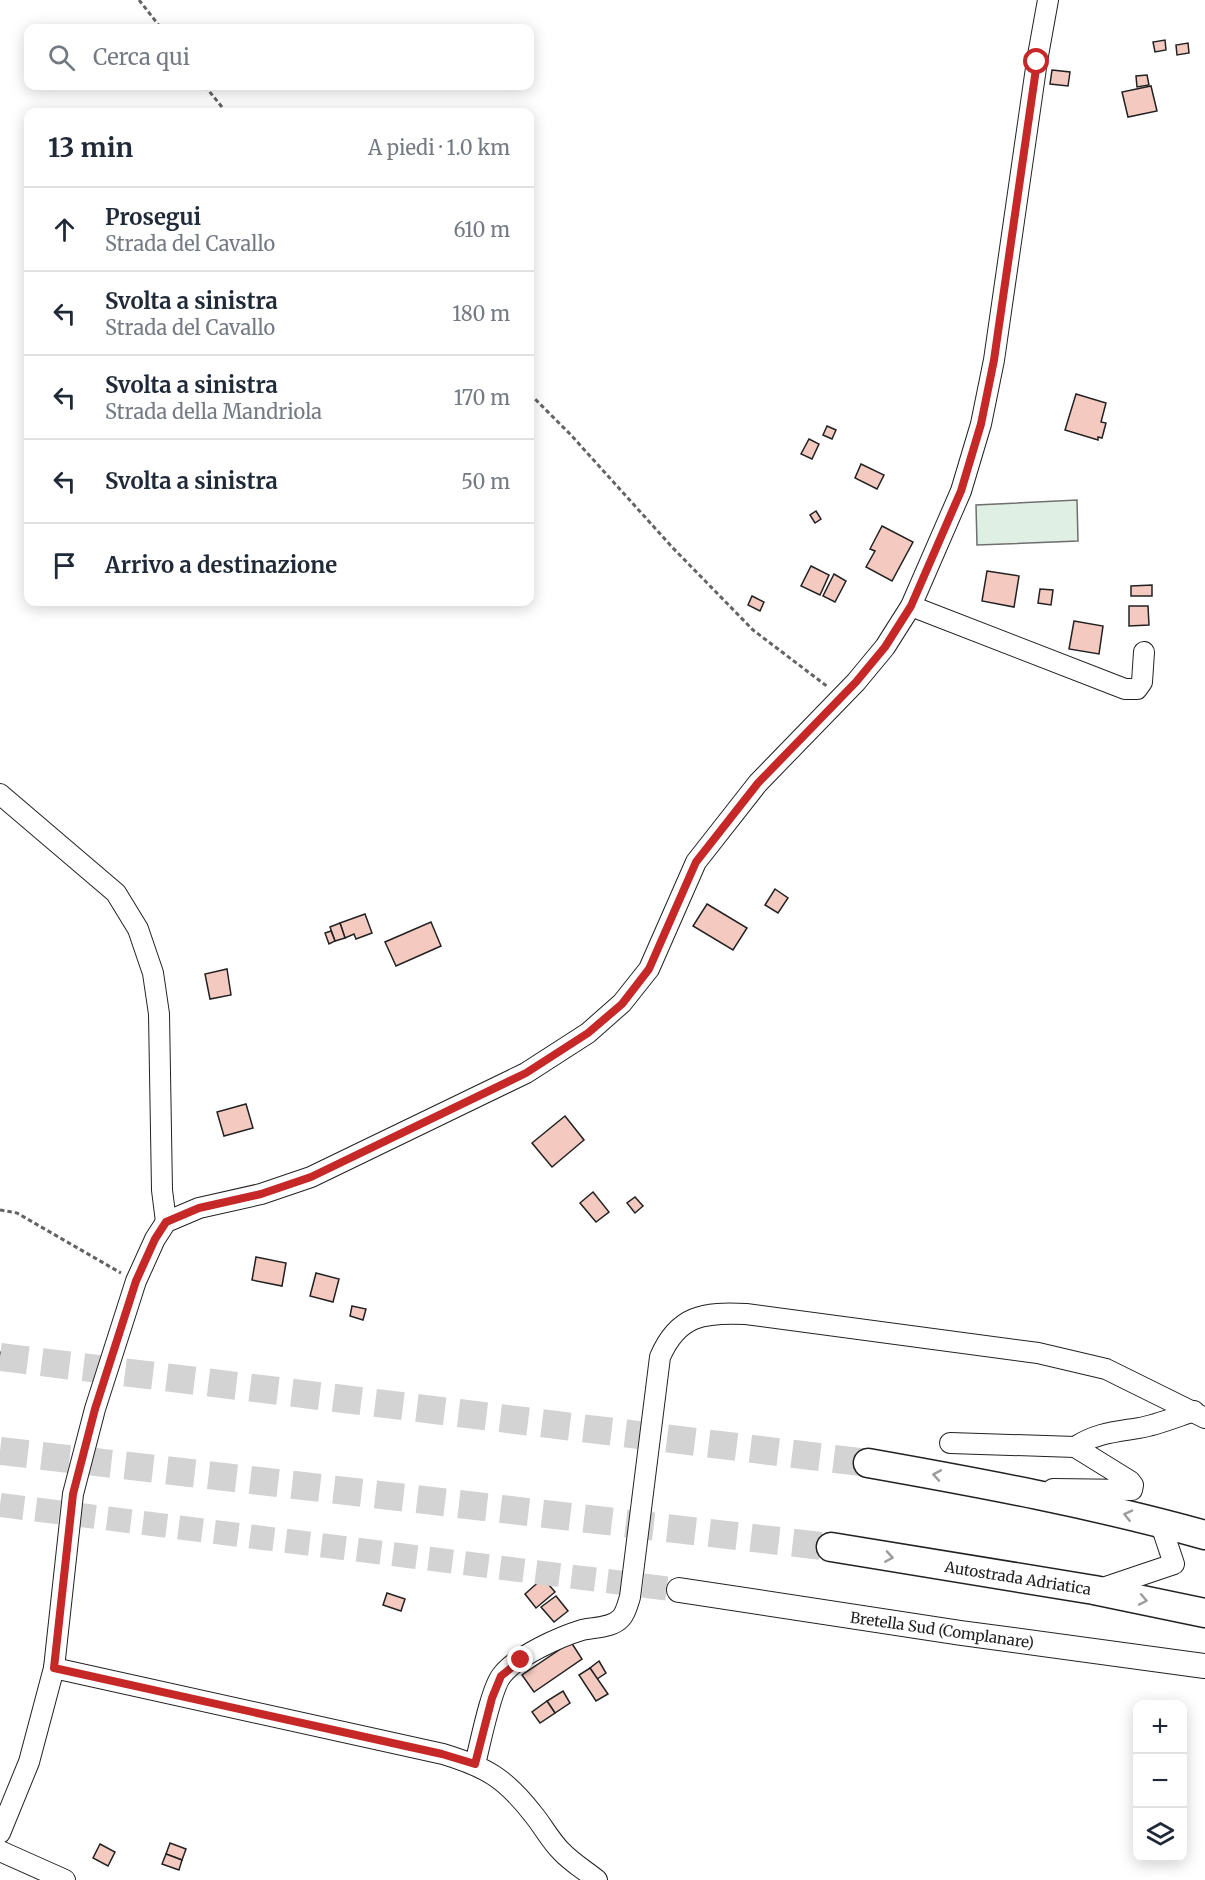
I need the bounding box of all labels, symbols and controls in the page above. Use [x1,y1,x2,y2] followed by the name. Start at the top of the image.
[24,24,534,90] search box
[45,41,78,74] icon: search
[93,43,190,71] text: Cerca qui
[1023,48,1049,74] route start
[48,131,133,164] text: 13 min
[368,135,510,160] text: A piedi · 1.0 km
[105,203,201,231] text: Prosegui
[48,213,81,246] icon: ahead
[454,217,510,242] text: 610 m
[105,231,275,256] text: Strada del Cavallo
[105,287,278,315] text: Svolta a sinistra
[48,297,81,330] icon: left
[452,301,510,326] text: 180 m
[105,315,275,340] text: Strada del Cavallo
[105,371,278,399] text: Svolta a sinistra
[48,381,81,414] icon: left
[454,385,510,410] text: 170 m
[105,399,322,424] text: Strada della Mandriola
[48,465,81,498] icon: left
[105,467,278,495] text: Svolta a sinistra
[461,469,510,494] text: 50 m
[48,549,81,582] icon: arrive
[105,551,337,579] text: Arrivo a destinazione
[933,1470,942,1482] one-way arrow
[1123,1510,1133,1523] one-way arrow
[884,1550,893,1562] one-way arrow
[942,1557,1093,1599] street label: Autostrada Adriatica
[1138,1593,1148,1606] one-way arrow
[849,1608,1035,1652] street label: Bretella Sud (Complanare)
[507,1646,533,1672] route end
[1133,1700,1187,1862] map controls
[1133,1700,1187,1754] button: +
[1133,1754,1187,1808] button: −
[1133,1808,1187,1862] button: layers

